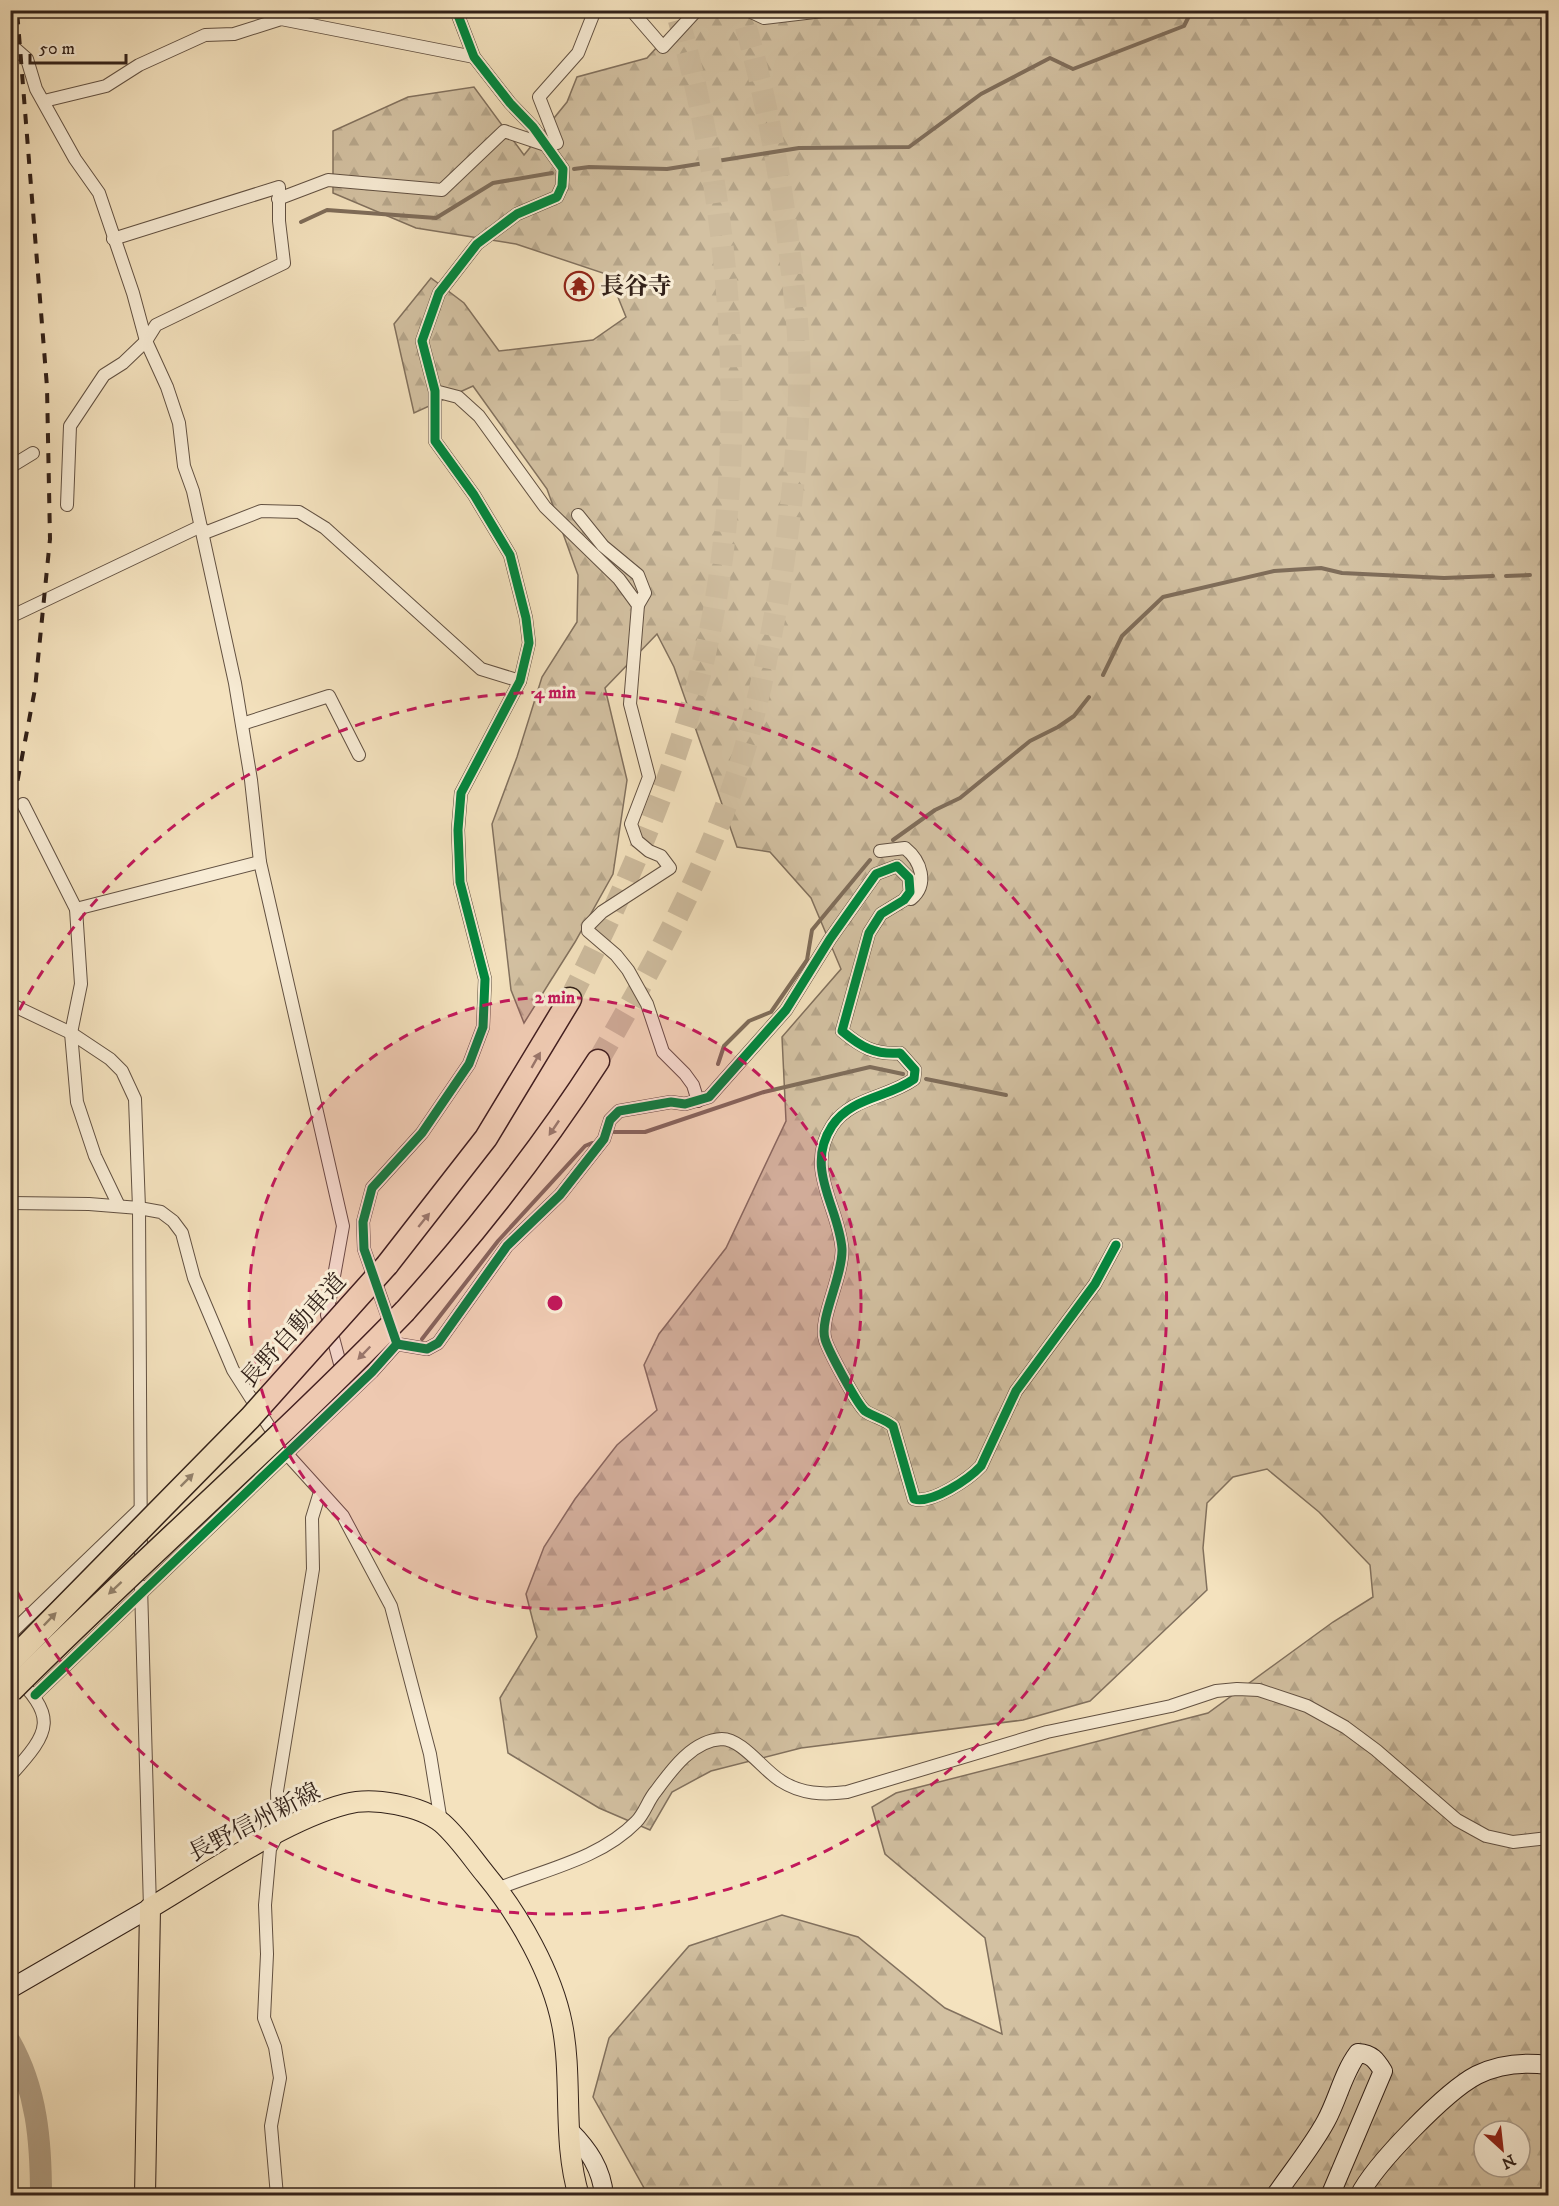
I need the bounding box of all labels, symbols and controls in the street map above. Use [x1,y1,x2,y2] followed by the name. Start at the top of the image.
[30,27,126,65] scale bar
[39,38,75,60] text: 50 m
[563,270,595,302] temple icon: 長谷寺
[600,272,672,302] place label: 長谷寺
[533,682,576,704] text: 4 min
[535,987,576,1009] text: 2 min
[530,1052,541,1068] one-way arrow
[548,1119,560,1135] one-way arrow
[418,1212,431,1228] one-way arrow
[234,1267,353,1394] street label: 長野自動車道
[545,1293,565,1313] centre of rings
[357,1346,371,1361] one-way arrow
[180,1473,195,1487] one-way arrow
[108,1581,123,1595] one-way arrow
[43,1612,57,1626] one-way arrow
[183,1777,325,1869] street label: 長野信州新線
[1472,2119,1532,2179] north arrow
[1498,2150,1519,2173] text: N

